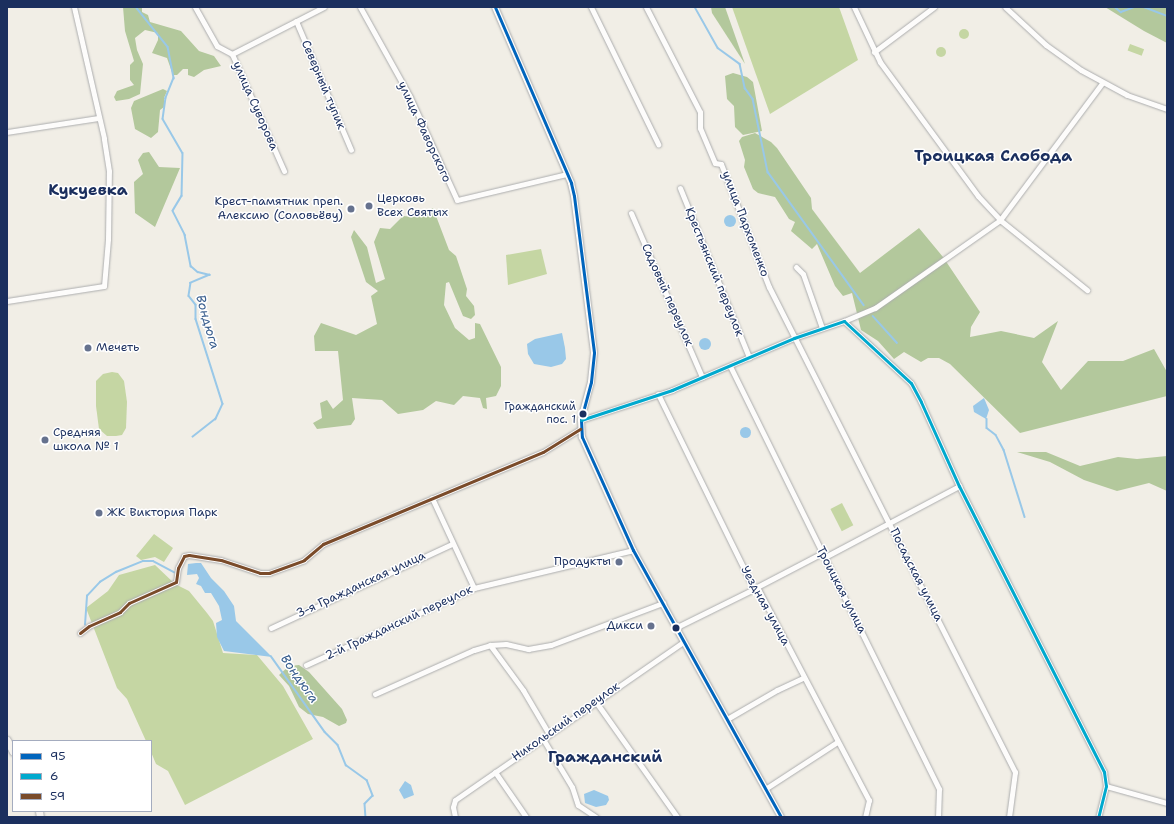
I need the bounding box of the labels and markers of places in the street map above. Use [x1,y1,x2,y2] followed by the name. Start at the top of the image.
[377,192,448,220] place label: Церковь Всех Святых
[215,195,343,223] place label: Крест-памятник преп. Алексию (Соловьёву)
[364,201,374,211] marker: Церковь Всех Святых
[346,204,356,214] marker: Крест-памятник преп. Алексию (Соловьёву)
[96,341,139,355] place label: Мечеть
[83,343,93,353] marker: Мечеть
[504,401,576,427] place label: Гражданский пос. 1
[578,409,588,419] marker: Гражданский пос. 1
[53,426,119,454] place label: Средняя школа № 1
[40,435,50,445] marker: Средняя школа № 1
[107,506,217,520] place label: ЖК Виктория Парк
[94,508,104,518] marker: ЖК Виктория Парк
[554,555,611,569] place label: Продукты
[614,557,624,567] marker: Продукты
[606,619,643,633] place label: Дикси
[646,621,656,631] marker: Дикси
[671,623,681,633] unlabelled marker

